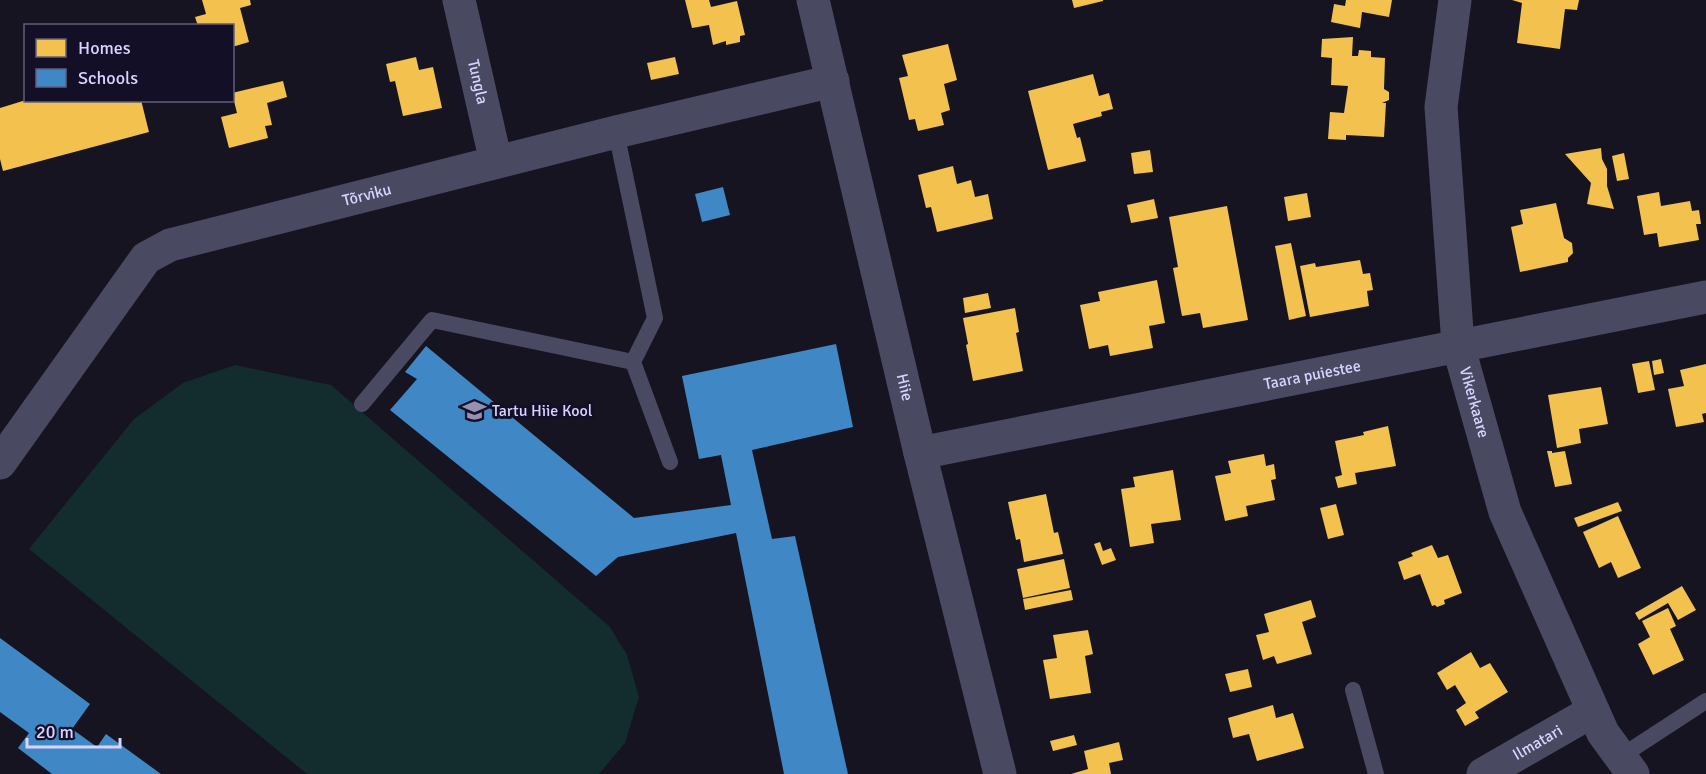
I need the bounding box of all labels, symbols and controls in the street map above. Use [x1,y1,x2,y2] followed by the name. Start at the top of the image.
[24,24,234,102] legend
[78,37,131,59] text: Homes
[463,58,493,106] street label: Tungla
[78,67,138,89] text: Schools
[340,179,393,211] street label: Tõrviku
[1262,356,1363,395] street label: Taara puiestee
[1455,364,1494,440] street label: Vikerkaare
[892,372,917,403] street label: Hiie
[461,398,487,424] school or university icon: Tartu Hiie Kool
[492,401,593,421] place label: Tartu Hiie Kool
[27,711,120,749] scale bar
[36,721,74,743] text: 20 m
[1509,721,1566,765] street label: Ilmatari

